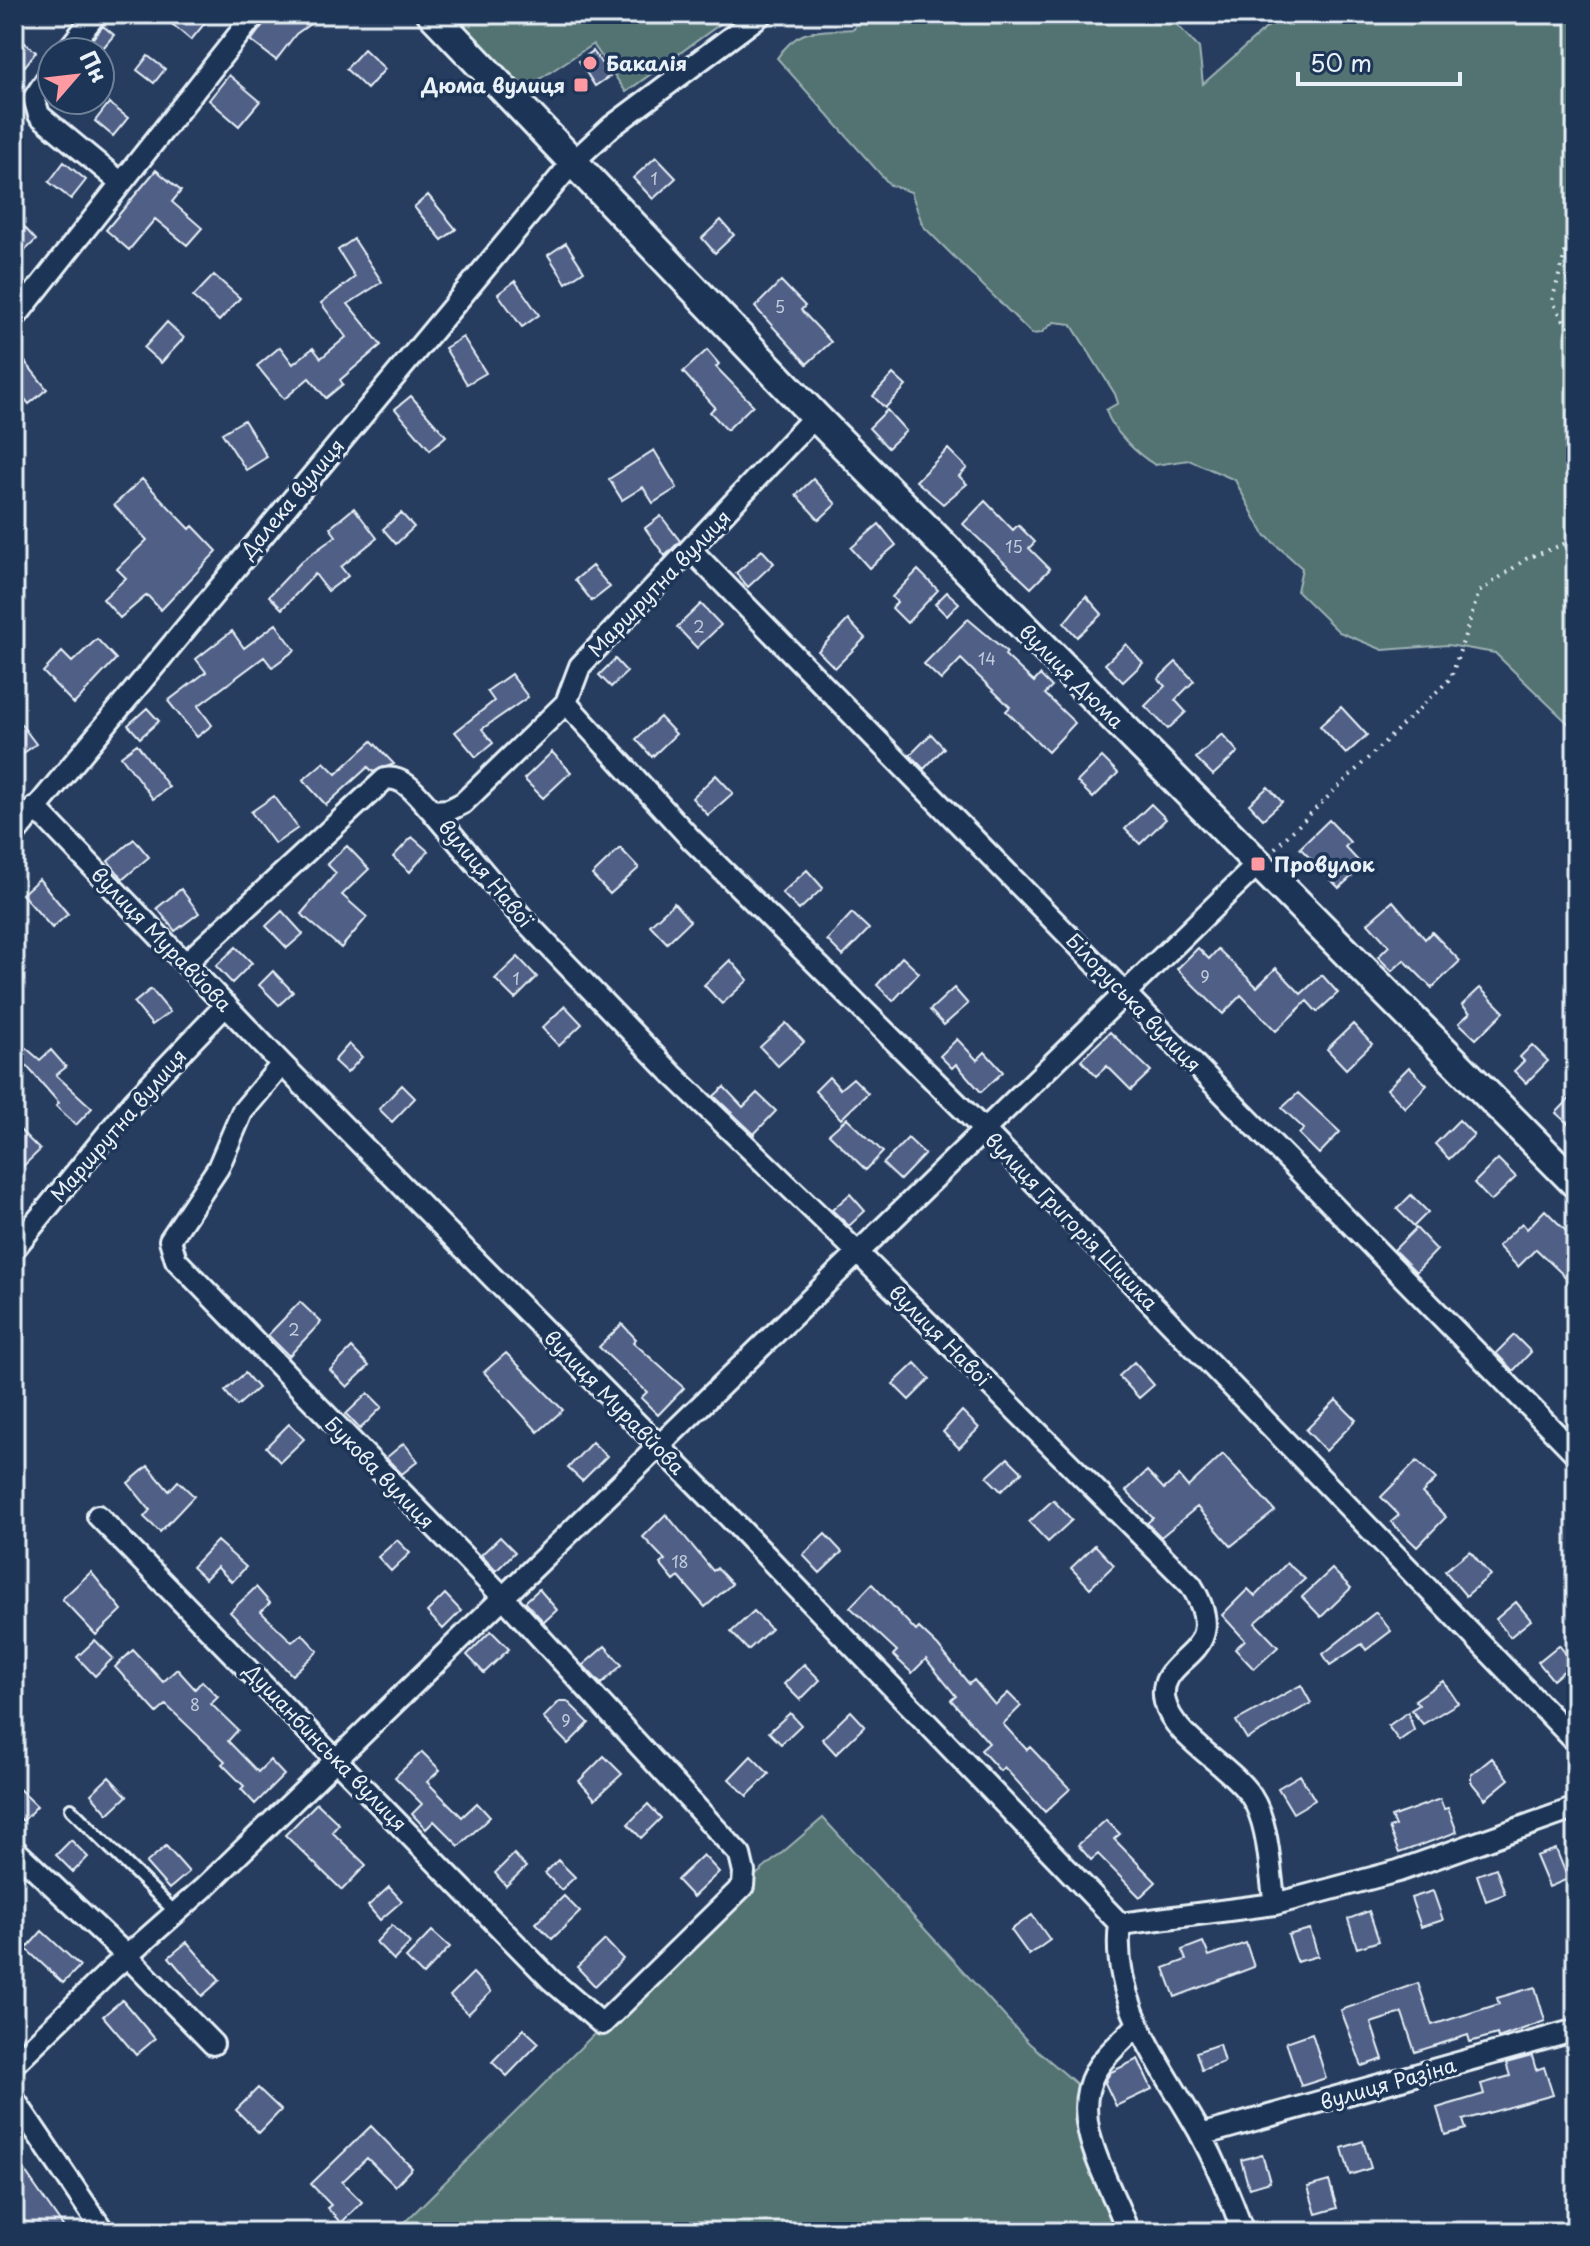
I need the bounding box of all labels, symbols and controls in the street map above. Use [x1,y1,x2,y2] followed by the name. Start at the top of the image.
[36,36,116,116] north arrow
[1298,36,1460,86] scale bar
[73,44,117,88] text: Пн
[1310,44,1372,80] text: 50 m
[606,48,687,78] place label: Бакалія
[581,54,599,72] marker: Бакалія
[420,70,565,100] place label: Дюма вулиця
[572,76,590,94] marker: Дюма вулиця
[650,166,658,190] house number: 1
[775,294,785,318] house number: 5
[232,432,351,565] street label: Далека вулиця
[581,503,737,663] street label: Маршрутна вулиця
[1005,534,1023,558] house number: 15
[693,614,705,638] house number: 2
[1013,617,1132,736] street label: вулиця Дюма
[978,646,996,670] house number: 14
[432,813,541,935] street label: вулиця Навої
[1274,849,1375,879] place label: Провулок
[1249,855,1267,873] marker: Провулок
[85,860,240,1019] street label: вулиця Муравйова
[1059,926,1209,1078] street label: Білоруська вулиця
[1200,964,1210,988] house number: 9
[512,966,520,990] house number: 1
[43,1042,193,1208] street label: Маршрутна вулиця
[979,1125,1166,1317] street label: вулиця Григорія Шишка
[882,1277,999,1394] street label: вулиця Навої
[288,1317,300,1341] house number: 2
[538,1323,693,1482] street label: вулиця Муравйова
[318,1409,442,1535] street label: Букова вулиця
[671,1549,689,1573] house number: 18
[237,1656,414,1838] street label: Душанбинська вулиця
[190,1692,200,1716] house number: 8
[561,1708,571,1732] house number: 9
[1316,2049,1460,2117] street label: вулиця Разіна

